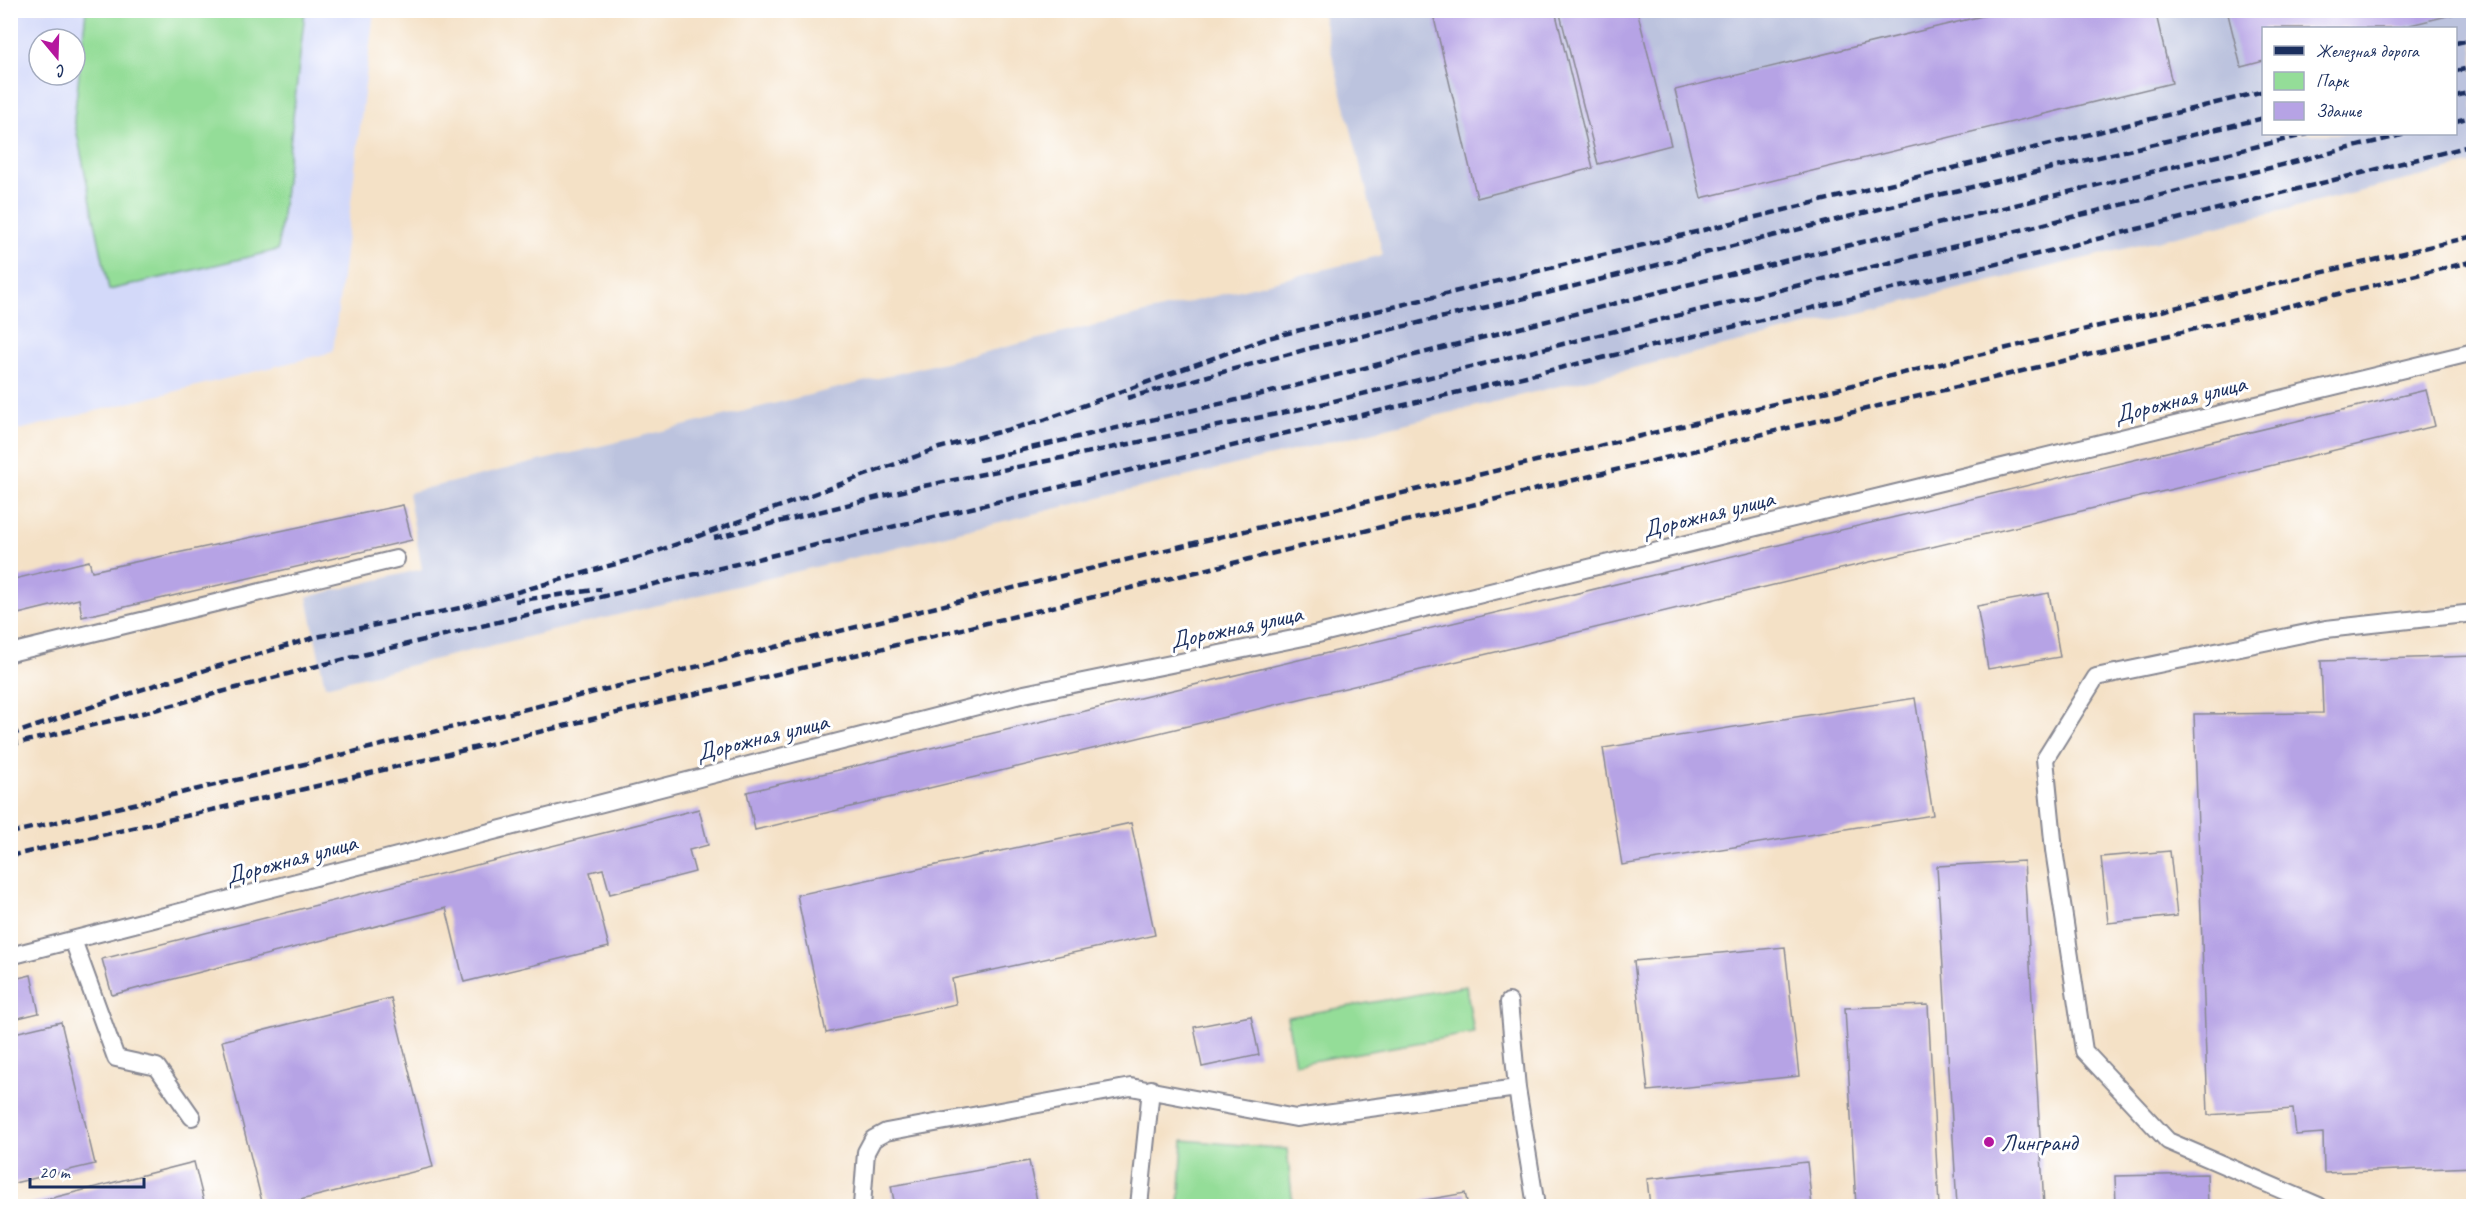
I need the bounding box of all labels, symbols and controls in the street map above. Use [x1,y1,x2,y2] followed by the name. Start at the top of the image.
[27,27,87,87] north arrow
[2262,27,2457,135] legend
[2316,40,2420,63] text: Железная дорога
[53,60,69,82] text: С
[2316,70,2350,92] text: Парк
[2316,100,2362,122] text: Здание
[2111,368,2250,430] street label: Дорожная улица
[1639,483,1778,545] street label: Дорожная улица
[1167,598,1307,656] street label: Дорожная улица
[693,706,832,768] street label: Дорожная улица
[222,827,361,891] street label: Дорожная улица
[2001,1127,2080,1157] place label: Лингранд
[1982,1135,1996,1149] marker: Лингранд
[30,1151,144,1189] scale bar
[39,1161,72,1183] text: 20 m

